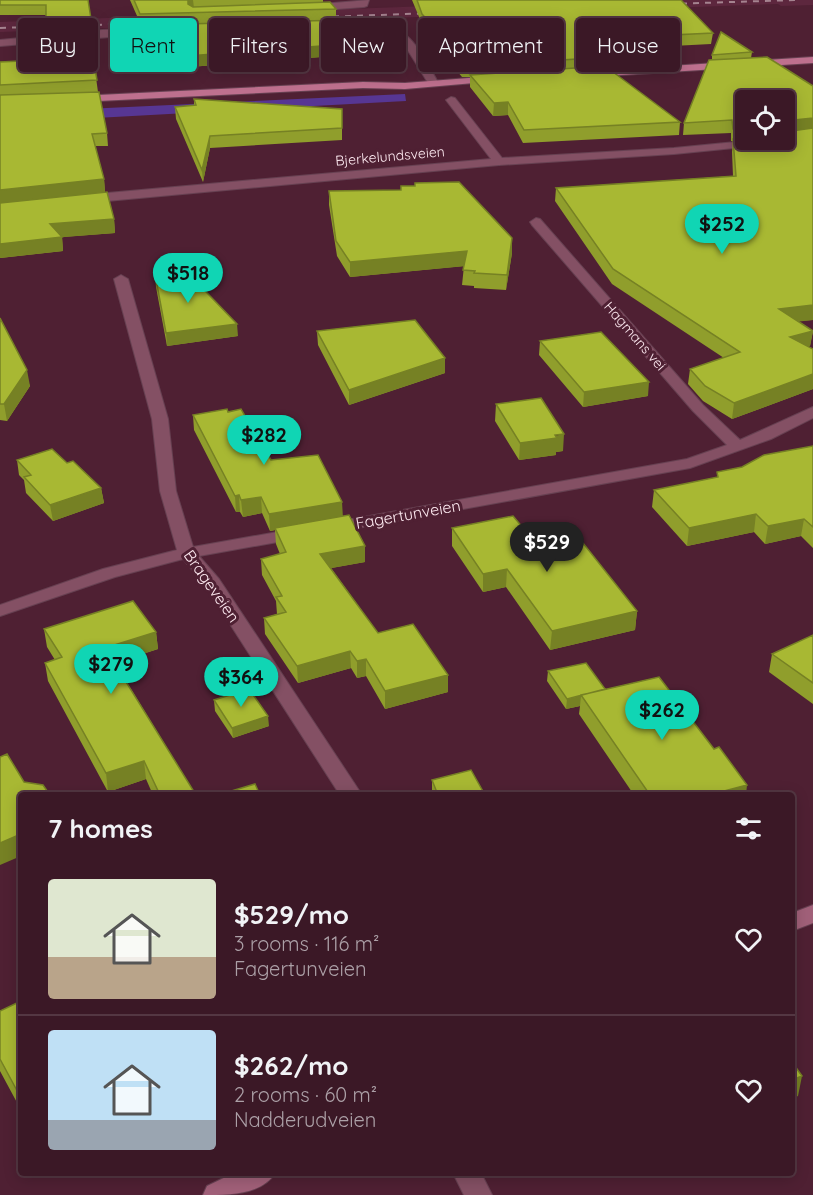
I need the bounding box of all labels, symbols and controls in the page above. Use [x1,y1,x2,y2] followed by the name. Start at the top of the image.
[18,18,98,72] chip: Buy
[110,18,197,72] chip: Rent
[209,18,309,72] chip: Filters
[321,18,406,72] chip: New
[418,18,564,72] chip: Apartment
[576,18,680,72] chip: House
[735,90,795,150] map controls
[735,90,795,150] button: locate
[335,142,445,170] street label: Bjerkelundsveien
[686,204,758,255] pin: $252
[699,211,745,236] text: $252
[152,253,224,304] pin: $518
[167,260,209,285] text: $518
[600,298,670,374] street label: Hagmans vei
[228,415,300,466] pin: $282
[241,422,287,447] text: $282
[354,495,462,533] street label: Fagertunveien
[511,522,583,573] pin: $529
[524,529,570,554] text: $529
[180,546,244,626] street label: Brageveien
[75,644,147,695] pin: $279
[88,651,134,676] text: $279
[205,657,277,708] pin: $364
[218,664,264,689] text: $364
[626,690,698,741] pin: $262
[639,697,685,722] text: $262
[48,812,153,845] text: 7 homes
[732,812,765,845] icon: filters
[234,898,349,931] text: $529/mo
[96,903,168,975] icon: home
[732,923,765,956] icon: heart
[234,931,379,956] text: 3 rooms · 116 m²
[234,956,367,981] text: Fagertunveien
[234,1049,348,1082] text: $262/mo
[96,1054,168,1126] icon: home
[732,1074,765,1107] icon: heart
[234,1082,377,1107] text: 2 rooms · 60 m²
[234,1107,376,1132] text: Nadderudveien

